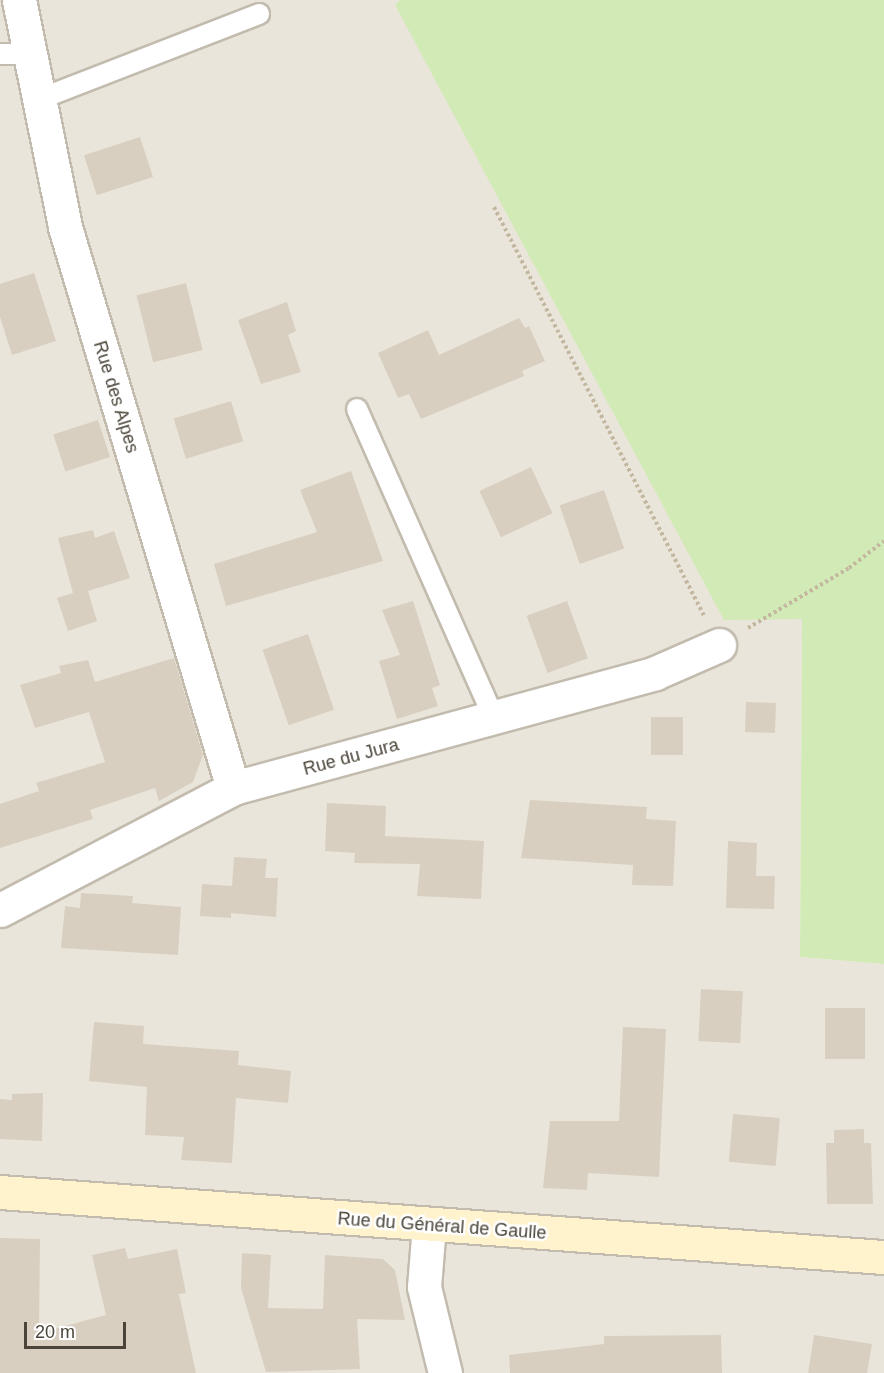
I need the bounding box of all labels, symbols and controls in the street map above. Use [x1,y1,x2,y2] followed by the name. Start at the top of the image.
[89,338,143,456] street label: Rue des Alpes
[301,734,401,780] street label: Rue du Jura
[337,1208,547,1244] street label: Rue du Général de Gaulle
[27,1310,129,1348] scale bar
[35,1322,75,1342] text: 20 m

